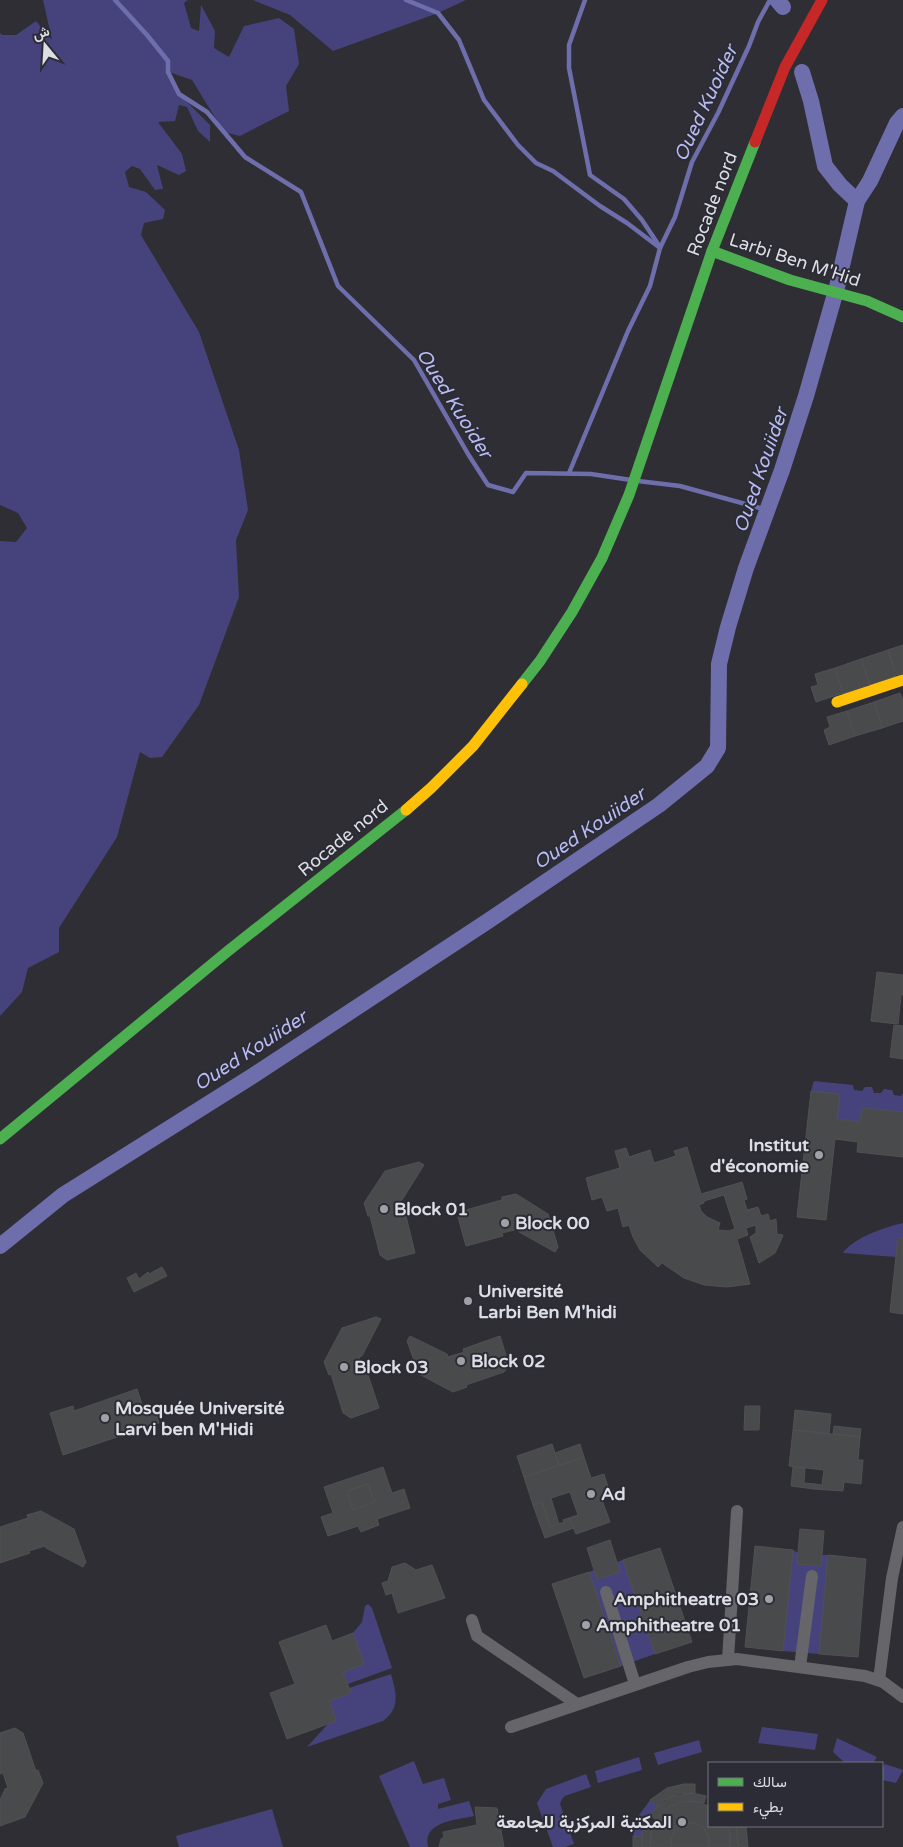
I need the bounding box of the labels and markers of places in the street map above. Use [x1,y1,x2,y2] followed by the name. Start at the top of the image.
[710,1134,809,1177] place label: Institut d'économie
[813,1149,825,1161] marker: Institut d'économie
[394,1198,468,1220] place label: Block 01
[378,1203,390,1215] marker: Block 01
[515,1212,589,1234] place label: Block 00
[499,1217,511,1229] marker: Block 00
[478,1280,617,1323] place label: Université Larbi Ben M'hidi
[462,1295,474,1307] marker: Université Larbi Ben M'hidi
[471,1350,545,1372] place label: Block 02
[455,1355,467,1367] marker: Block 02
[354,1356,428,1378] place label: Block 03
[338,1361,350,1373] marker: Block 03
[115,1397,284,1440] place label: Mosquée Université Larvi ben M'Hidi
[99,1412,111,1424] marker: Mosquée Université Larvi ben M'Hidi
[601,1483,626,1505] place label: Ad
[585,1488,597,1500] marker: Ad
[613,1588,759,1610] place label: Amphitheatre 03
[763,1593,775,1605] marker: Amphitheatre 03
[596,1614,742,1636] place label: Amphitheatre 01
[580,1619,592,1631] marker: Amphitheatre 01
[496,1811,672,1833] place label: المكتبة المركزية للجامعة
[676,1816,688,1828] marker: المكتبة المركزية للجامعة

